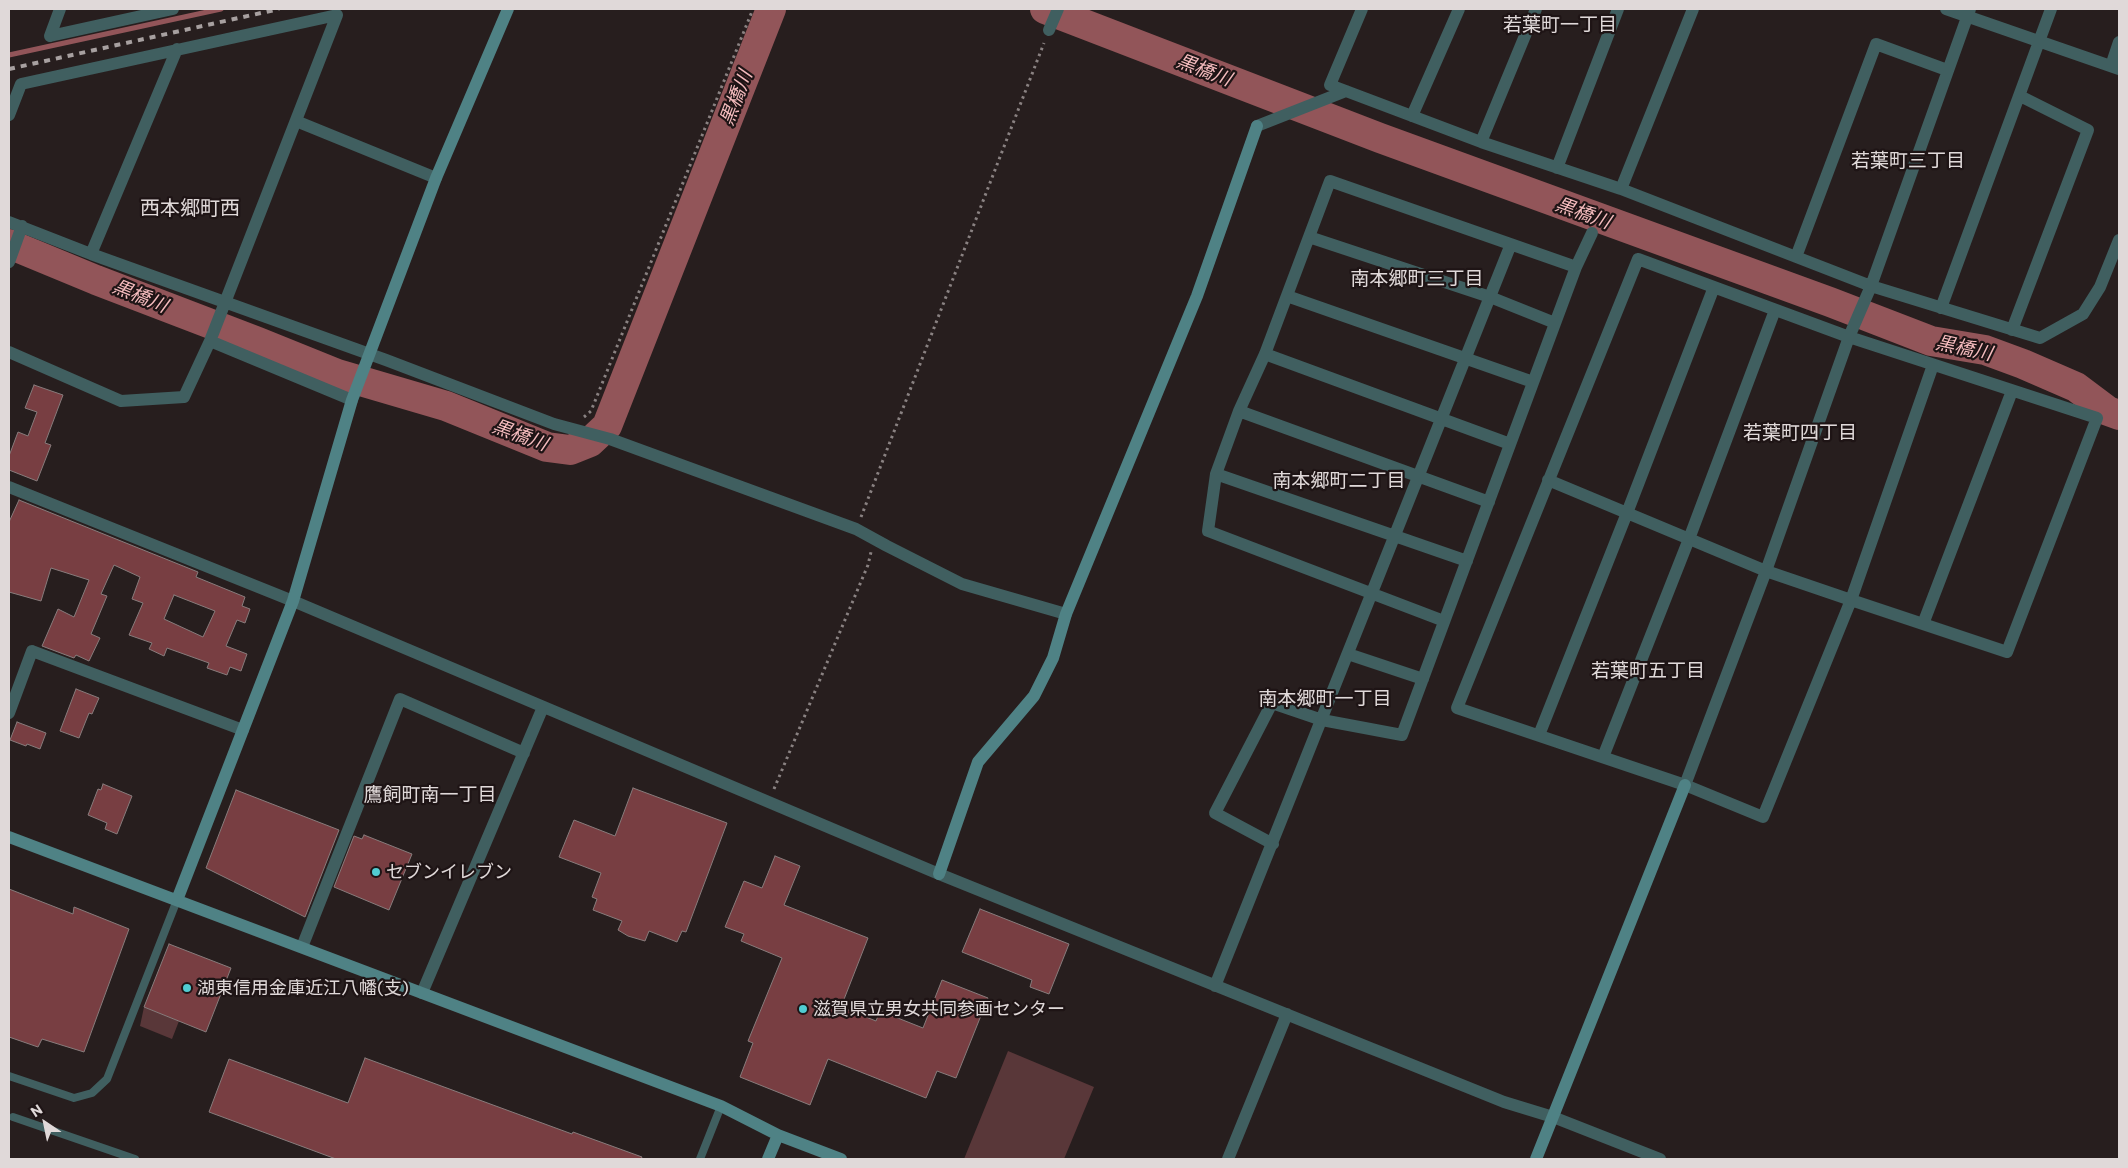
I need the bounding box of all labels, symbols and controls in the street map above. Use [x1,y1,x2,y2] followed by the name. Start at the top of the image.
[1503,14,1617,36] district label: 若葉町一丁目
[1173,49,1235,91] water label: 黒橋川
[715,67,757,129] water label: 黒橋川
[1851,150,1965,172] district label: 若葉町三丁目
[1552,193,1614,233] water label: 黒橋川
[140,196,240,220] district label: 西本郷町西
[1351,268,1483,290] district label: 南本郷町三丁目
[109,275,171,317] water label: 黒橋川
[1934,331,1994,365] water label: 黒橋川
[489,415,551,455] water label: 黒橋川
[1743,422,1857,444] district label: 若葉町四丁目
[1273,470,1405,492] district label: 南本郷町二丁目
[1591,660,1705,682] district label: 若葉町五丁目
[1259,688,1391,710] district label: 南本郷町一丁目
[364,784,496,806] district label: 鷹飼町南一丁目
[386,861,512,883] place label: セブンイレブン
[370,866,382,878] marker: セブンイレブン
[197,977,409,999] place label: 湖東信用金庫近江八幡(支)
[181,982,193,994] marker: 湖東信用金庫近江八幡(支)
[813,998,1065,1020] place label: 滋賀県立男女共同参画センター
[797,1003,809,1015] marker: 滋賀県立男女共同参画センター
[20,1098,70,1148] north arrow
[27,1100,45,1120] text: N

